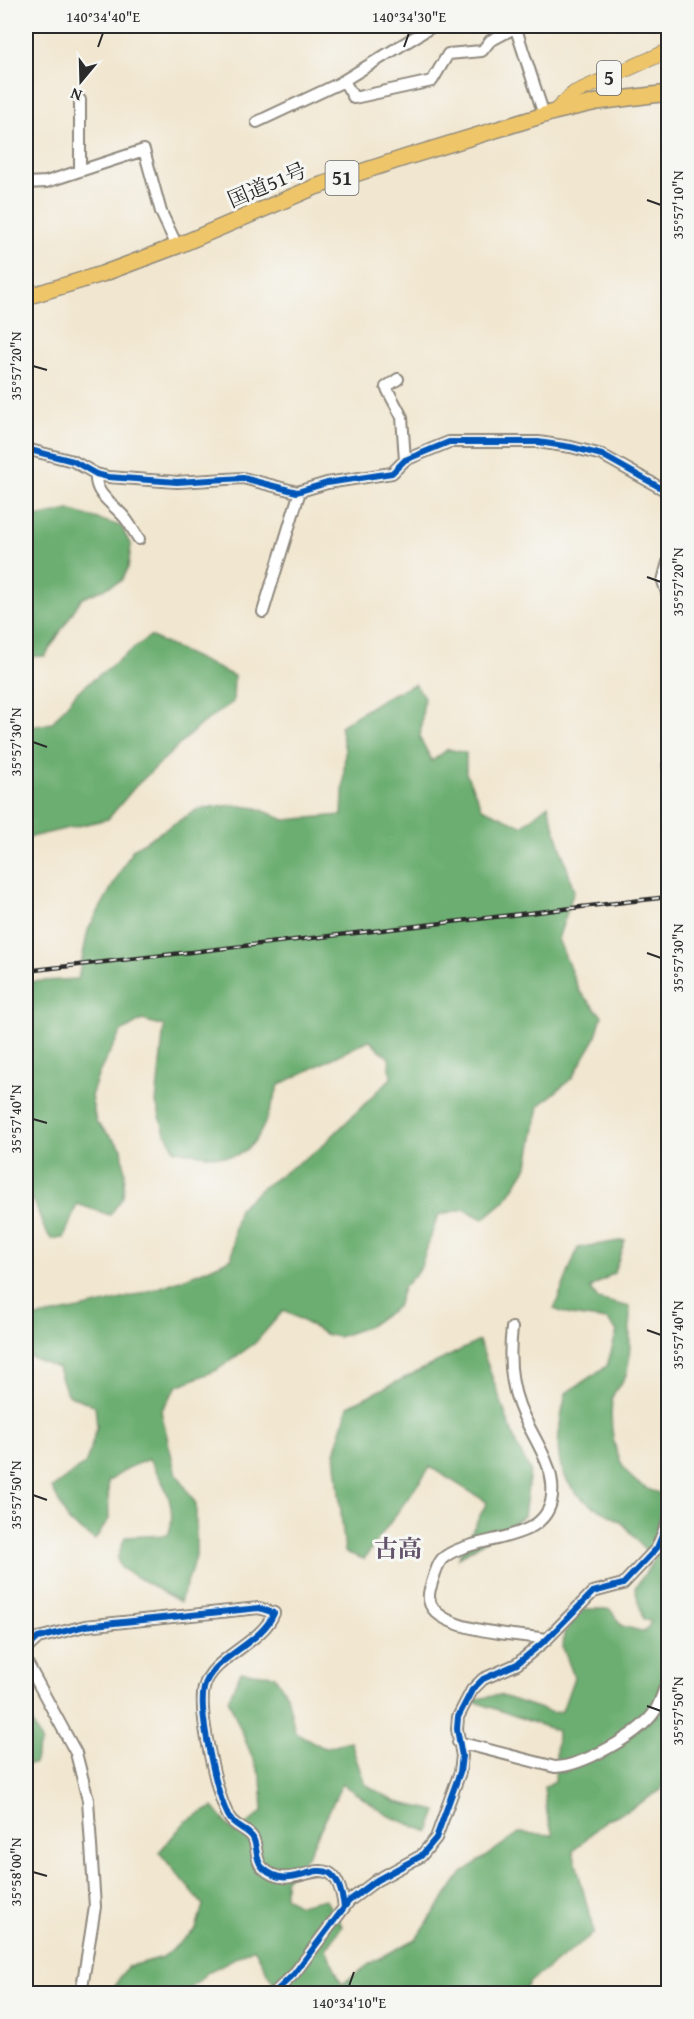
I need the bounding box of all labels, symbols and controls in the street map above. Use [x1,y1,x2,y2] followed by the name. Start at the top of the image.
[66,6,140,27] text: 140°34'40"E
[372,6,446,27] text: 140°34'30"E
[51,51,111,111] north arrow
[597,61,621,95] road number: 5
[67,82,85,108] text: N
[222,154,311,215] street label: 国道51号
[326,161,358,195] road number: 51
[667,170,688,239] text: 35°57'10"N
[5,331,26,400] text: 35°57'20"N
[667,547,688,616] text: 35°57'20"N
[5,707,26,776] text: 35°57'30"N
[667,923,688,992] text: 35°57'30"N
[5,1084,26,1153] text: 35°57'40"N
[667,1300,688,1369] text: 35°57'40"N
[5,1460,26,1529] text: 35°57'50"N
[374,1531,422,1566] district label: 古高
[667,1676,688,1745] text: 35°57'50"N
[5,1837,26,1906] text: 35°58'00"N
[312,1992,386,2013] text: 140°34'10"E

